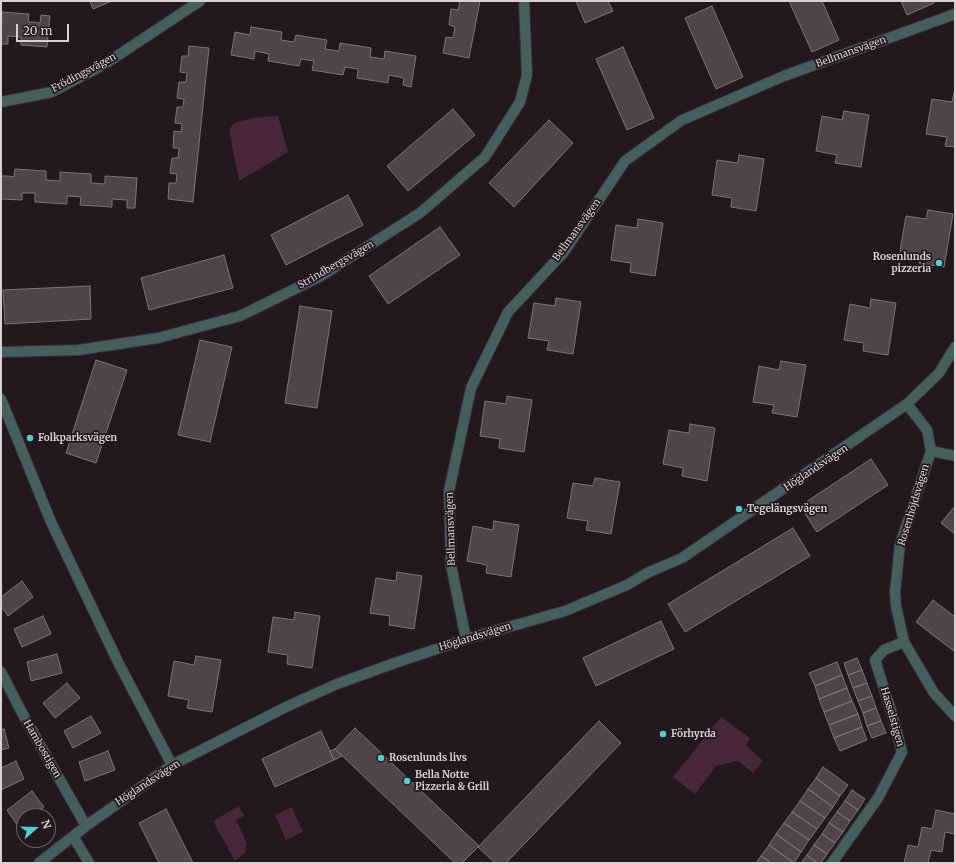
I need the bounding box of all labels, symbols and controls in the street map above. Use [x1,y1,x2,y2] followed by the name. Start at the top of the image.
[18,16,71,42] scale bar
[23,23,52,38] text: 20 m
[814,34,888,70] street label: Bellmansvägen
[50,51,118,95] street label: Frödingsvägen
[550,197,604,263] street label: Bellmansvägen
[296,238,376,292] street label: Strindbergsvägen
[873,251,931,274] place label: Rosenlunds pizzeria
[934,258,944,268] marker: Rosenlunds pizzeria
[38,432,117,444] place label: Folkparksvägen
[25,433,35,443] marker: Folkparksvägen
[782,442,850,494] street label: Höglandsvägen
[896,463,932,547] street label: Rosenhöjdsvägen
[444,492,458,566] street label: Bellmansvägen
[747,503,827,515] place label: Tegelängsvägen
[734,504,744,514] marker: Tegelängsvägen
[438,620,512,654] street label: Höglandsvägen
[878,686,906,748] street label: Hasselstigen
[21,718,63,780] street label: Hambostigen
[671,728,716,740] place label: Förhyrda
[658,729,668,739] marker: Förhyrda
[389,752,467,764] place label: Rosenlunds livs
[376,753,386,763] marker: Rosenlunds livs
[113,758,183,808] street label: Höglandsvägen
[415,769,489,792] place label: Bella Notte Pizzeria & Grill
[402,776,412,786] marker: Bella Notte Pizzeria & Grill
[16,808,56,848] north arrow
[38,818,54,831] text: N

